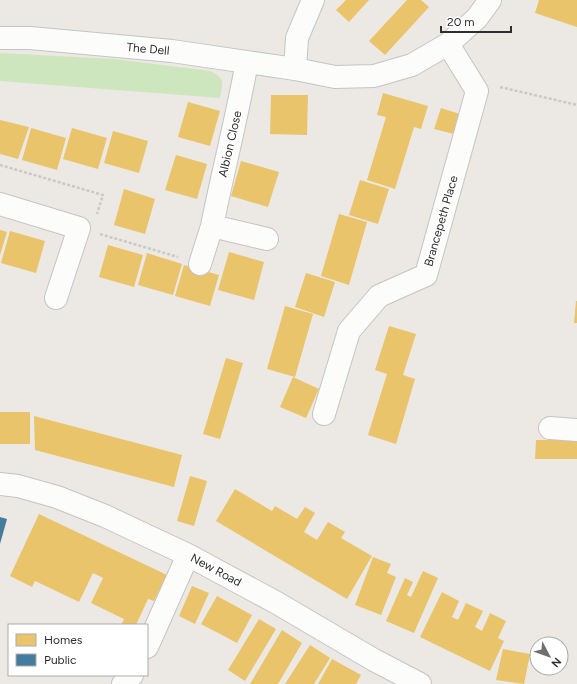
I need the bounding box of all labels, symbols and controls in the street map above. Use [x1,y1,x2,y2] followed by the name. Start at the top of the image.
[441,8,511,34] scale bar
[447,15,475,29] text: 20 m
[126,40,170,58] street label: The Dell
[216,109,245,179] street label: Albion Close
[421,174,461,268] street label: Brancepeth Place
[188,551,244,589] street label: New Road
[8,624,148,676] legend
[44,633,83,647] text: Homes
[529,636,569,676] north arrow
[44,653,77,667] text: Public
[548,655,564,670] text: N

